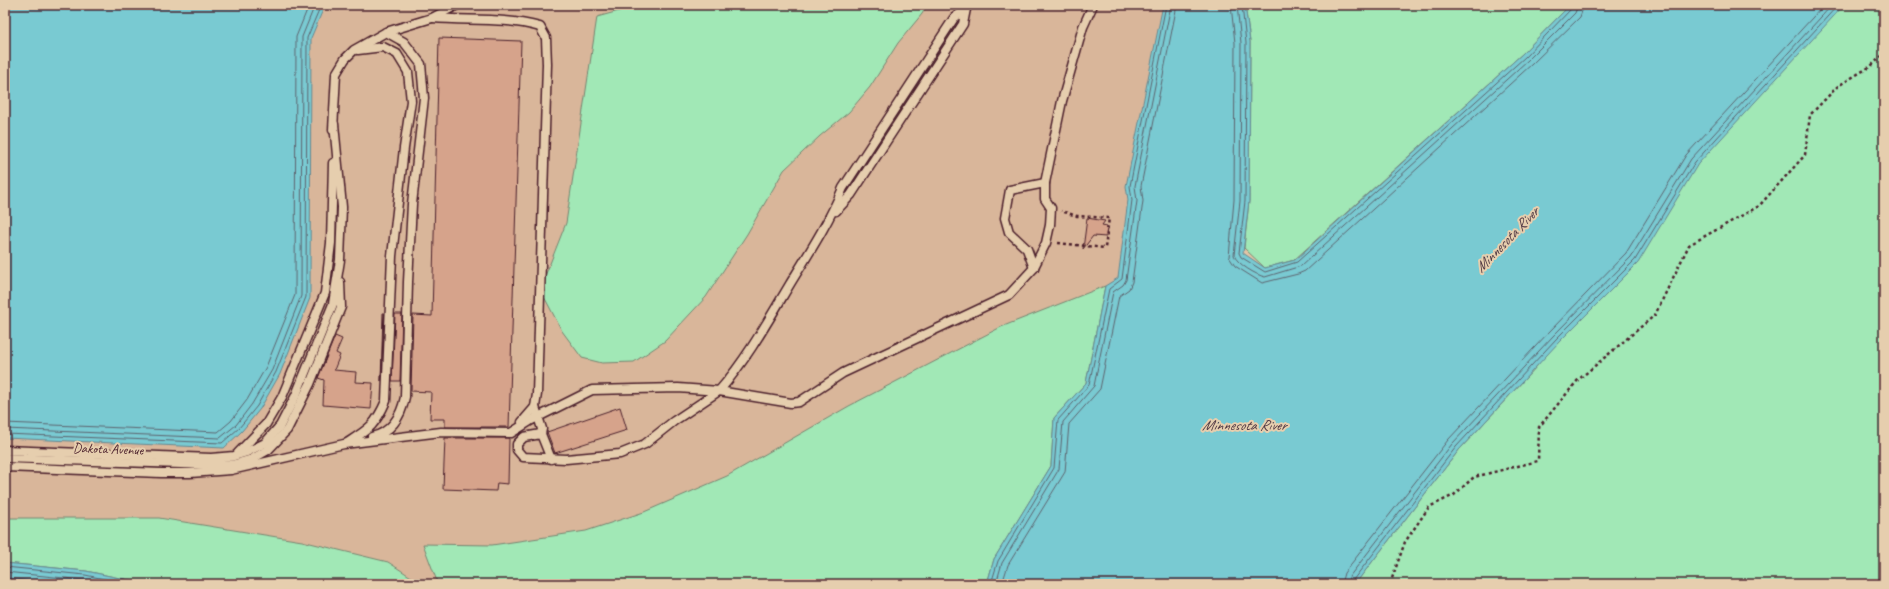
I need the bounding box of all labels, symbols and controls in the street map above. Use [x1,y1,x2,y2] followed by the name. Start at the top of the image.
[1471,201,1545,277] water label: Minnesota River
[1202,416,1288,435] water label: Minnesota River
[73,439,145,459] street label: Dakota Avenue

